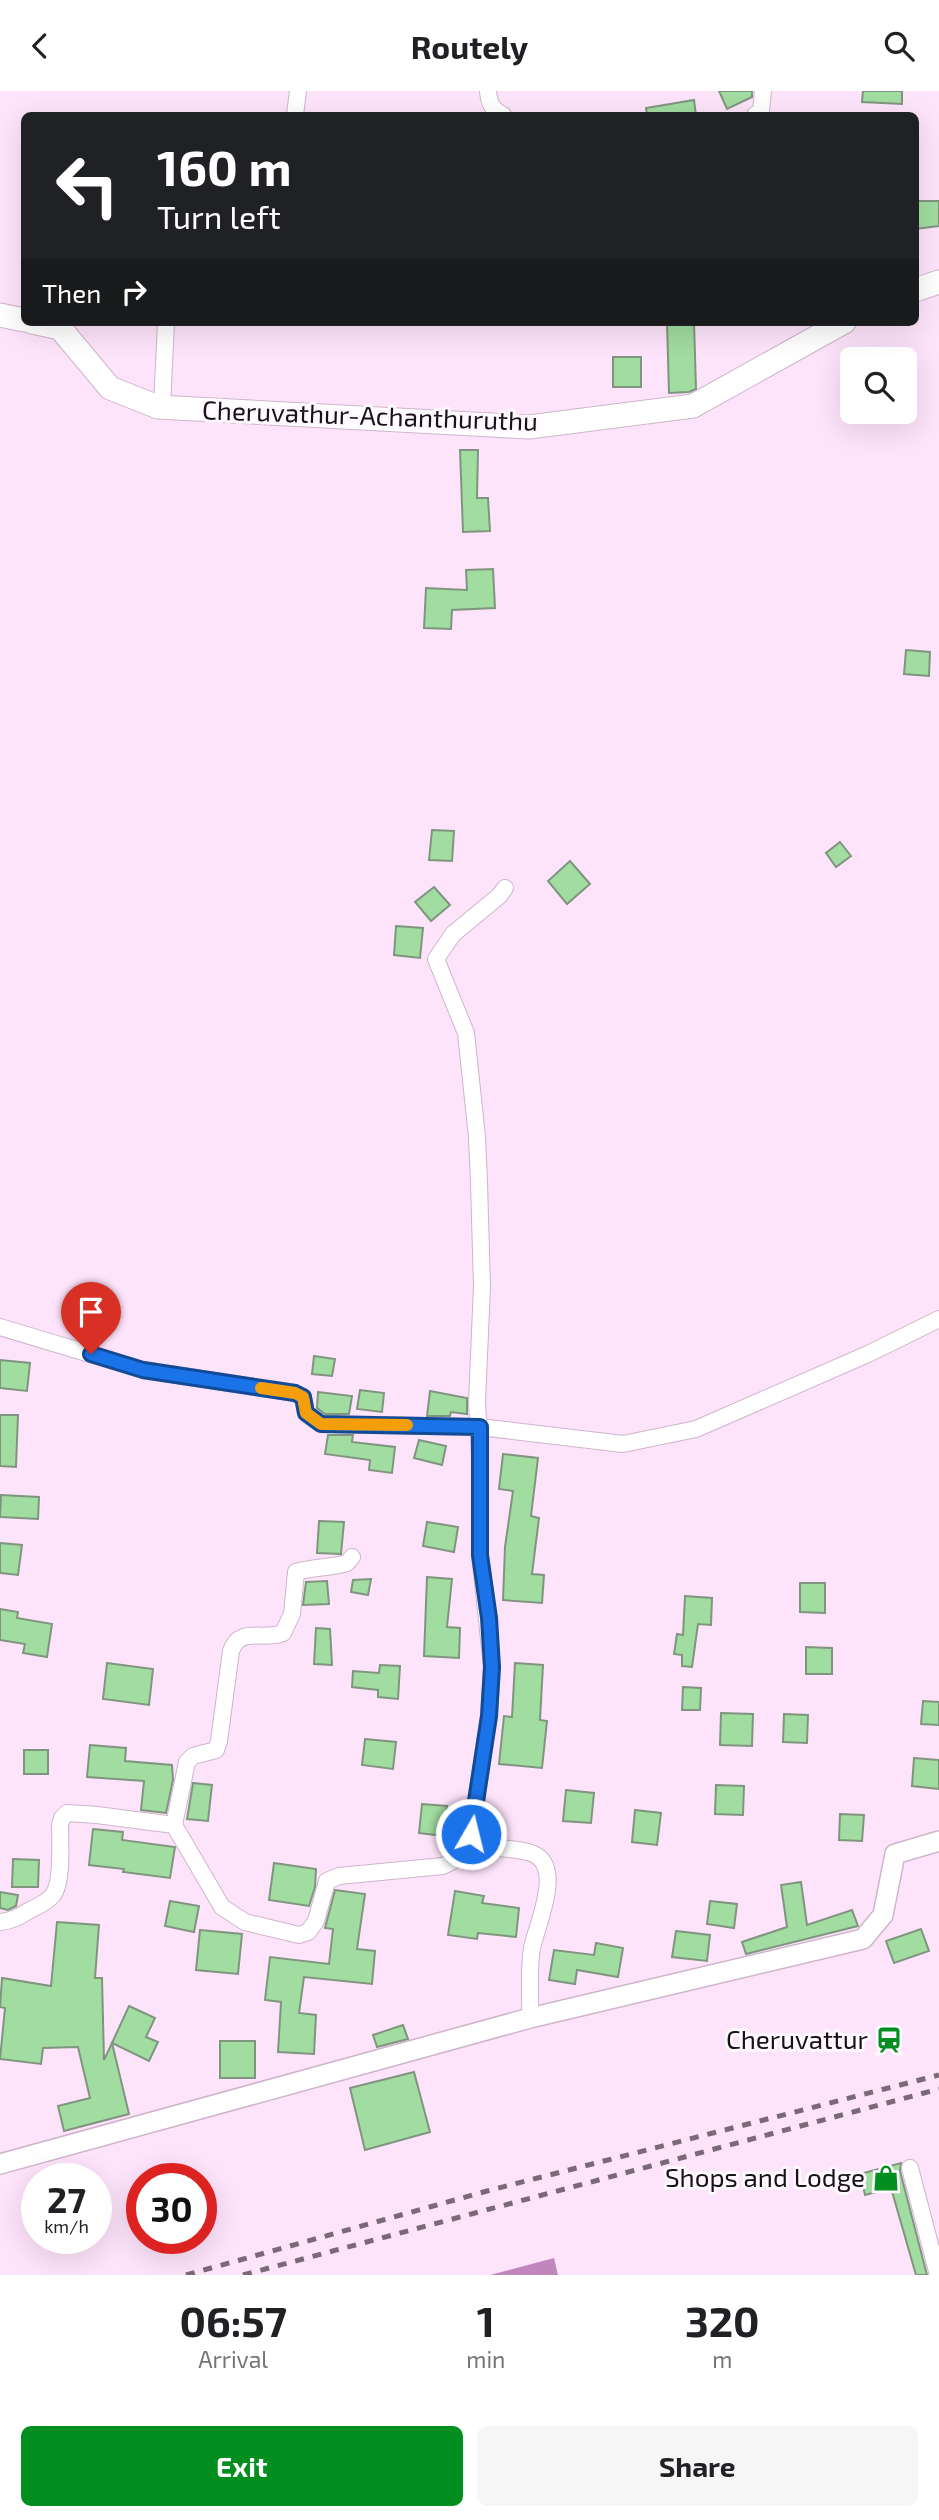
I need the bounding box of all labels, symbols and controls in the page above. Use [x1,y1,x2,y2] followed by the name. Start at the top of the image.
[21,27,59,65] icon: back
[411,27,528,65] text: Routely
[880,27,918,65] icon: search
[157,137,292,196] text: 160 m
[42,140,133,231] icon: left
[157,197,281,235] text: Turn left
[115,273,153,311] icon: right
[42,277,101,308] text: Then
[840,347,917,424] map controls
[840,347,917,424] button: search
[202,393,539,436] street label: Cheruvathur-Achanthuruthu
[61,1282,121,1354] pin
[72,1293,110,1331] icon: arrive
[434,1797,508,1871] position arrow
[726,2023,868,2054] place label: Cheruvattur
[874,2025,904,2055] station icon: Cheruvattur
[665,2161,865,2192] place label: Shops and Lodge
[126,2163,217,2254] speed limit sign: 30
[871,2163,901,2193] shop icon: Shops and Lodge
[47,2178,86,2220] text: 27
[44,2215,89,2237] text: km/h
[179,2295,287,2345] text: 06:57
[477,2295,495,2345] text: 1
[685,2295,760,2345] text: 320
[198,2345,268,2373] text: Arrival
[466,2345,505,2373] text: min
[712,2345,732,2373] text: m
[21,2426,463,2506] button: Exit
[477,2426,918,2506] button: Share

